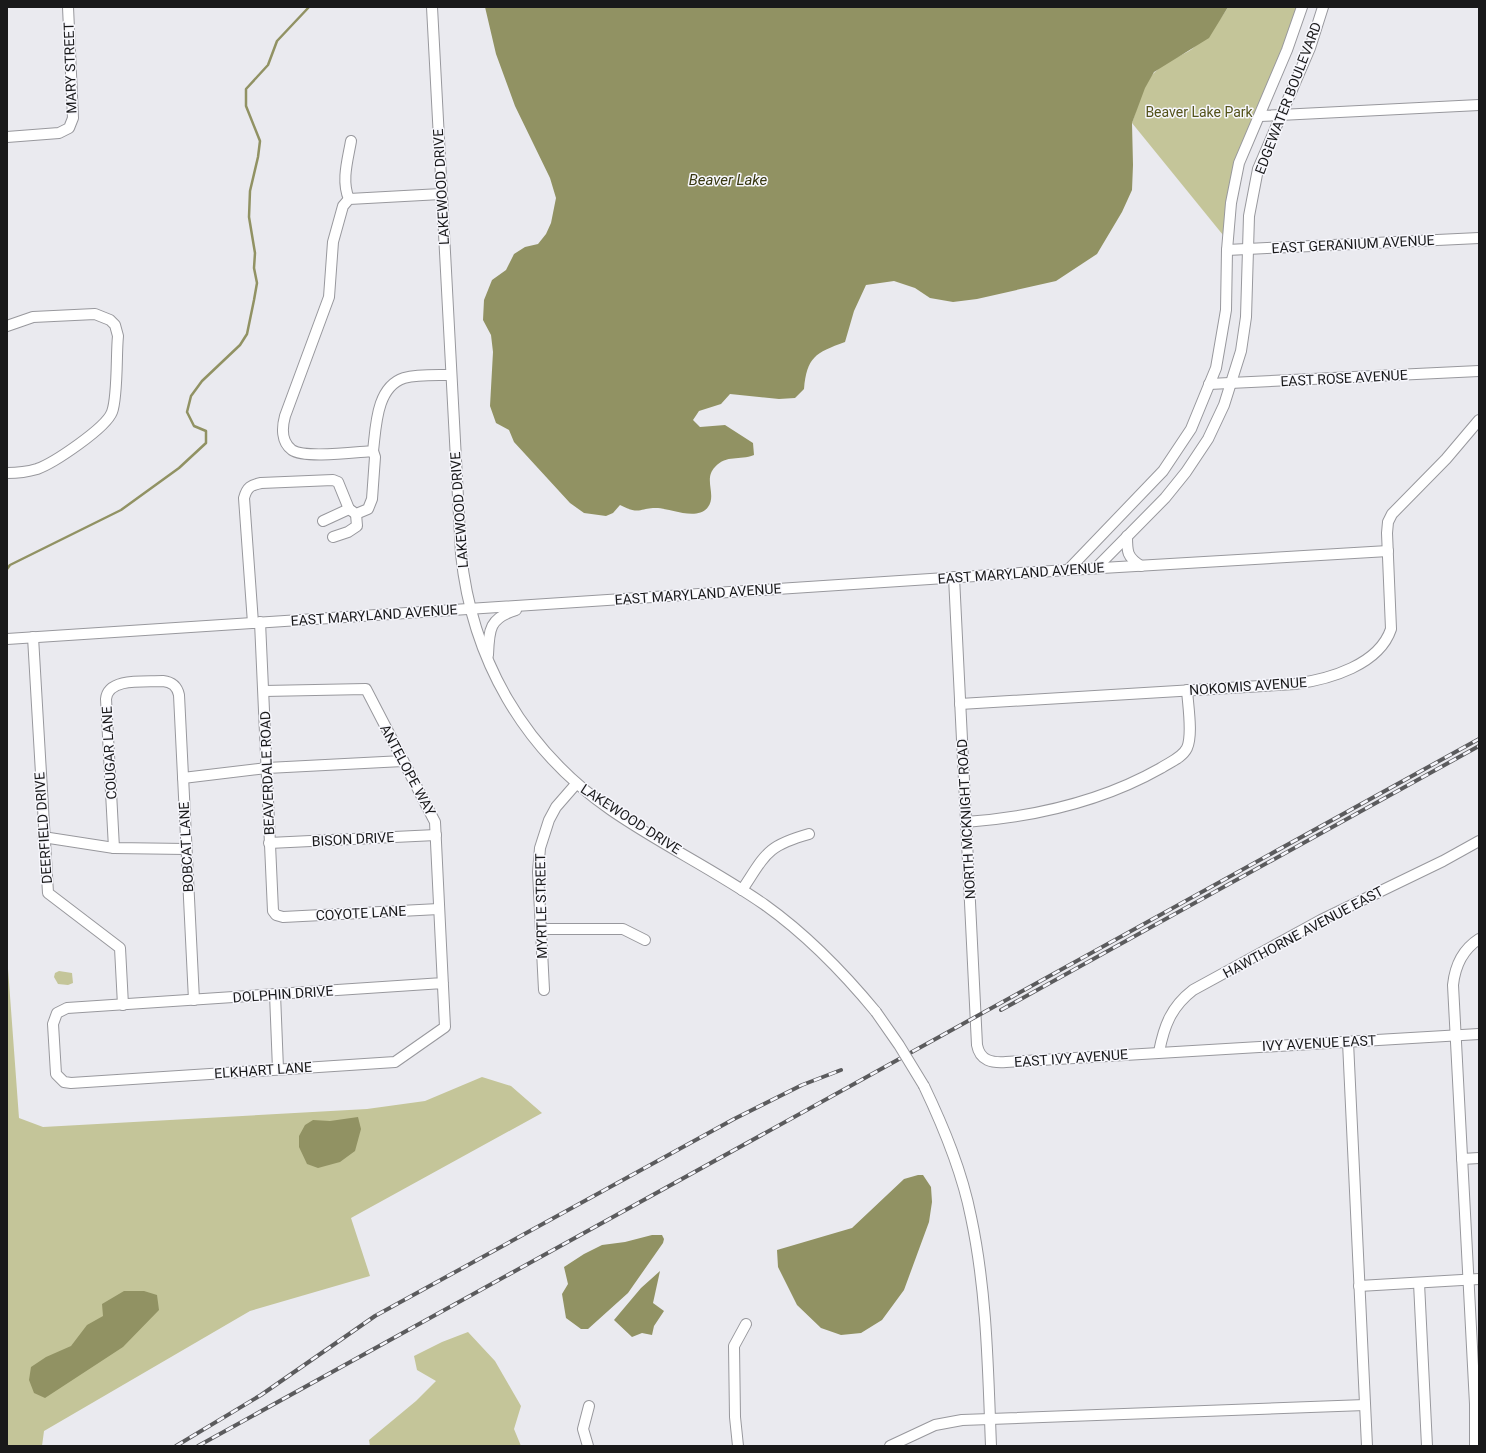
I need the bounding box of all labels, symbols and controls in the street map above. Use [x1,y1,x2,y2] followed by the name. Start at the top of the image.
[1252,20,1324,176] street label: EDGEWATER BOULEVARD
[60,21,80,114] street label: MARY STREET
[1145,104,1254,120] park label: Beaver Lake Park
[430,128,452,246] street label: LAKEWOOD DRIVE
[689,171,768,189] water label: Beaver Lake
[1271,232,1435,256] street label: EAST GERANIUM AVENUE
[1280,367,1408,389] street label: EAST ROSE AVENUE
[447,451,471,569] street label: LAKEWOOD DRIVE
[937,559,1105,587] street label: EAST MARYLAND AVENUE
[614,580,782,608] street label: EAST MARYLAND AVENUE
[290,601,458,629] street label: EAST MARYLAND AVENUE
[1189,674,1307,698] street label: NOKOMIS AVENUE
[99,706,119,800] street label: COUGAR LANE
[257,711,277,835] street label: BEAVERDALE ROAD
[377,722,439,819] street label: ANTELOPE WAY
[954,738,978,900] street label: NORTH MCKNIGHT ROAD
[31,772,55,884] street label: DEERFIELD DRIVE
[578,781,684,857] street label: LAKEWOOD DRIVE
[176,801,196,893] street label: BOBCAT LANE
[311,829,395,849] street label: BISON DRIVE
[532,852,550,959] street label: MYRTLE STREET
[1220,883,1386,981] street label: HAWTHORNE AVENUE EAST
[315,903,407,923] street label: COYOTE LANE
[232,982,334,1006] street label: DOLPHIN DRIVE
[1262,1032,1377,1054] street label: IVY AVENUE EAST
[1014,1046,1128,1070] street label: EAST IVY AVENUE
[214,1059,312,1081] street label: ELKHART LANE

